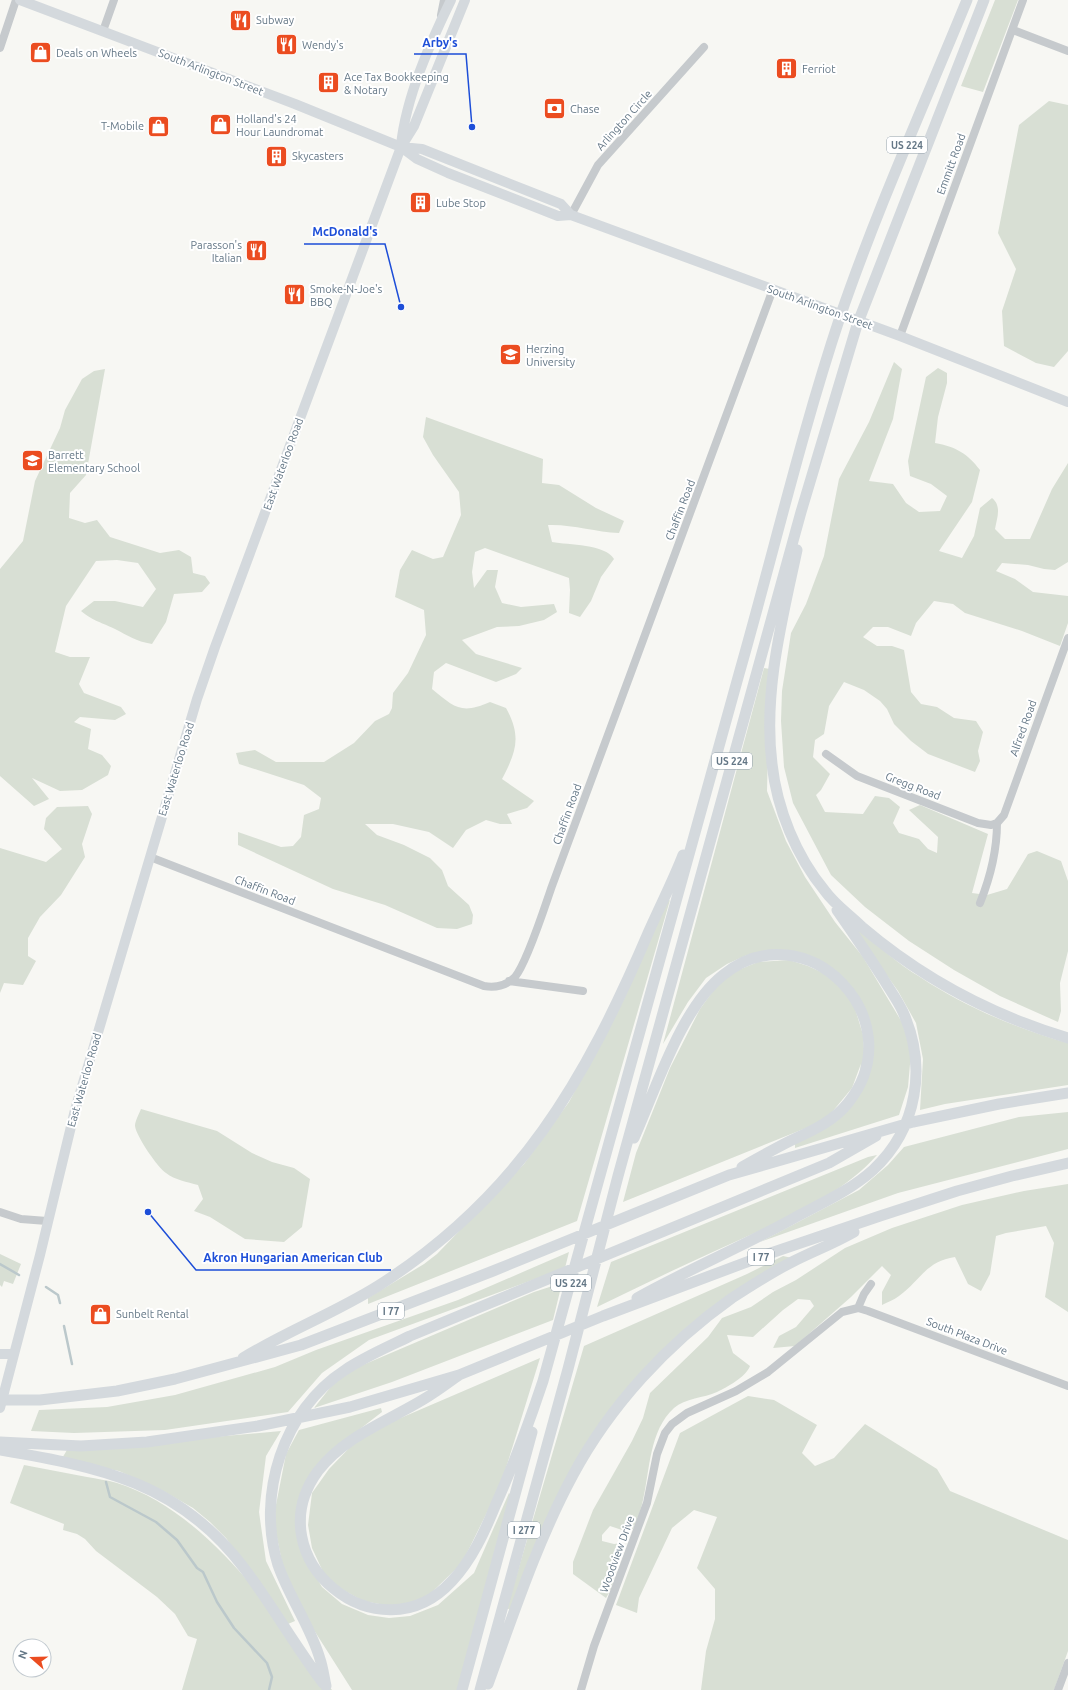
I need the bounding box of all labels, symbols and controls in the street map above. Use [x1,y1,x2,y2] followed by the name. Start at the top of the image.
[228,7,254,33] restaurant icon: Subway
[256,14,295,26] place label: Subway
[414,30,466,54] callout: Arby's
[274,32,300,58] restaurant icon: Wendy's
[422,36,458,49] text: Arby's
[302,39,344,51] place label: Wendy's
[28,40,54,66] shop icon: Deals on Wheels
[157,46,266,98] street label: South Arlington Street
[56,47,137,59] place label: Deals on Wheels
[773,56,799,82] building icon: Ferriot
[802,63,836,75] place label: Ferriot
[315,70,341,96] building icon: Ace Tax Bookkeeping & Notary
[344,71,449,96] place label: Ace Tax Bookkeeping & Notary
[594,87,654,153] street label: Arlington Circle
[542,96,568,122] bank icon: Chase
[570,103,600,115] place label: Chase
[208,112,234,138] shop icon: Holland's 24 Hour Laundromat
[146,113,172,139] shop icon: T-Mobile
[236,113,324,138] place label: Holland's 24 Hour Laundromat
[101,120,144,132] place label: T-Mobile
[934,132,968,196] street label: Emmitt Road
[887,137,927,153] road number: US 224
[263,143,289,169] building icon: Skycasters
[292,150,344,162] place label: Skycasters
[408,190,434,216] building icon: Lube Stop
[436,197,486,209] place label: Lube Stop
[304,220,385,244] callout: McDonald's
[312,225,378,238] text: McDonald's
[244,238,270,264] restaurant icon: Parasson's Italian
[191,239,242,264] place label: Parasson's Italian
[281,282,307,308] restaurant icon: Smoke-N-Joe's BBQ
[766,282,875,332] street label: South Arlington Street
[310,283,383,308] place label: Smoke-N-Joe's BBQ
[497,342,523,368] school or university icon: Herzing University
[526,343,576,368] place label: Herzing University
[261,416,305,512] street label: East Waterloo Road
[20,448,46,474] school or university icon: Barrett Elementary School
[48,449,140,474] place label: Barrett Elementary School
[663,478,697,542] street label: Chaffin Road
[1007,698,1039,758] street label: Alfred Road
[156,721,196,817] street label: East Waterloo Road
[712,753,752,769] road number: US 224
[884,770,942,802] street label: Gregg Road
[550,782,584,846] street label: Chaffin Road
[233,873,297,907] street label: Chaffin Road
[65,1032,103,1128] street label: East Waterloo Road
[196,1246,391,1270] callout: Akron Hungarian American Club
[748,1249,774,1265] road number: I 77
[203,1251,383,1264] text: Akron Hungarian American Club
[551,1275,591,1291] road number: US 224
[88,1301,114,1327] shop icon: Sunbelt Rental
[378,1303,404,1319] road number: I 77
[116,1308,189,1320] place label: Sunbelt Rental
[925,1315,1009,1357] street label: South Plaza Drive
[598,1514,636,1594] street label: Woodview Drive
[508,1522,540,1538] road number: I 277
[12,1638,52,1678] north arrow
[16,1649,30,1660] text: N

